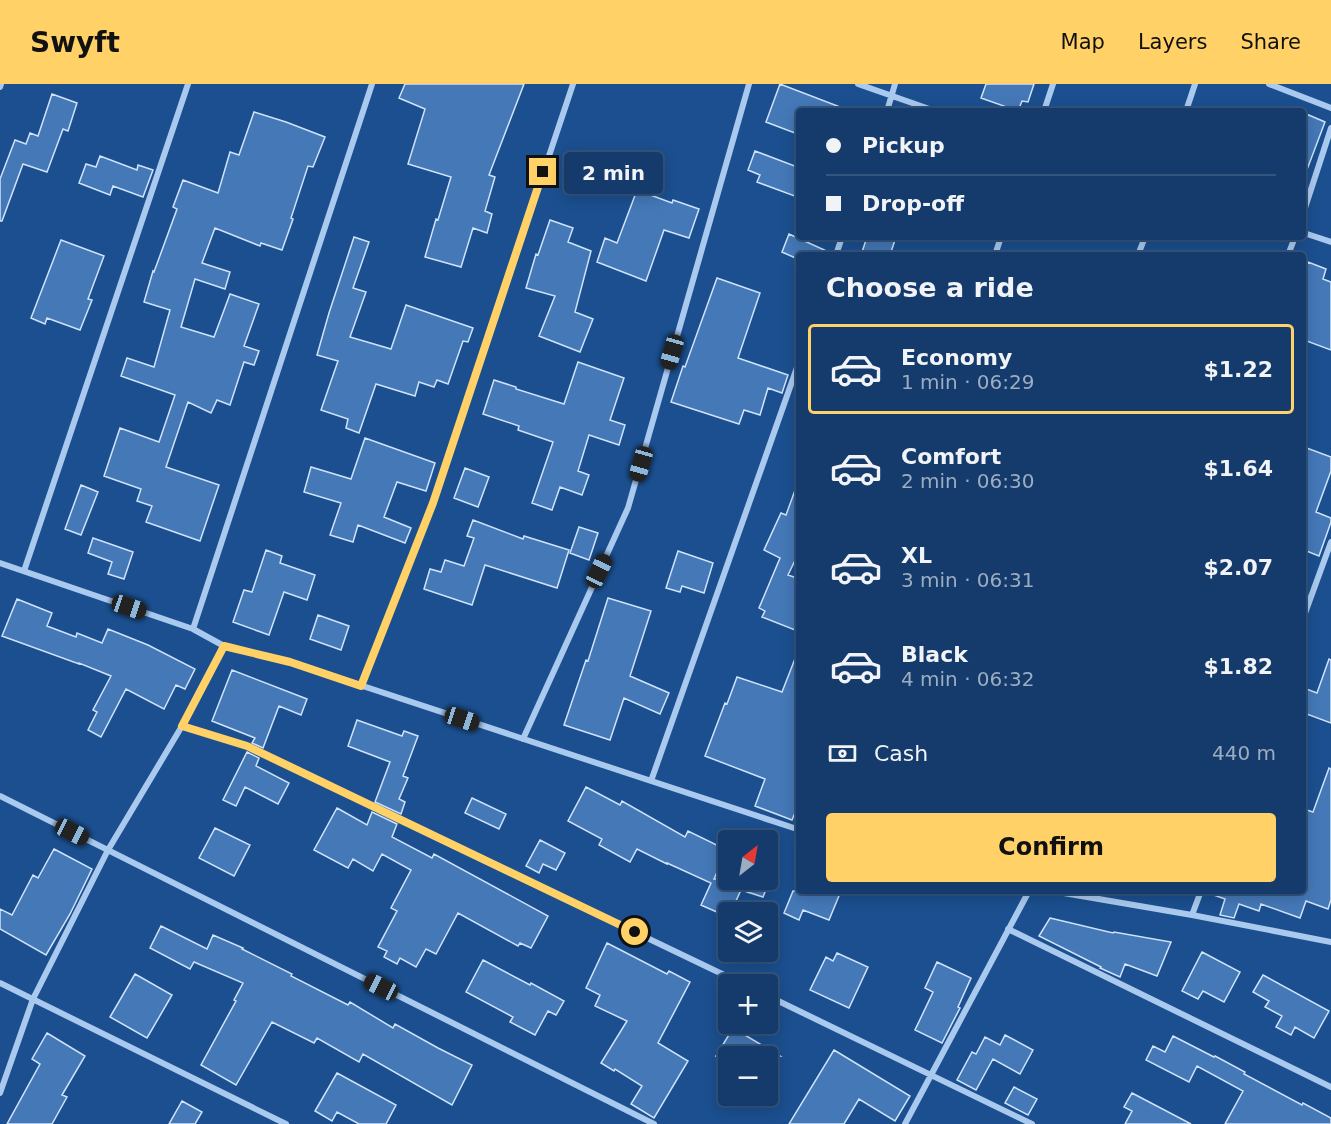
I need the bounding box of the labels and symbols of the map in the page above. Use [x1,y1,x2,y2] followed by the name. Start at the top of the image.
[564,151,663,193] callout: 2 min
[529,158,556,185] route end
[658,332,686,372] car
[627,444,655,484] car
[583,551,615,591] car
[109,593,149,621] car
[442,705,482,733] car
[52,816,92,848] car
[718,830,778,890] north arrow
[621,918,648,945] route start
[361,971,401,1003] car

